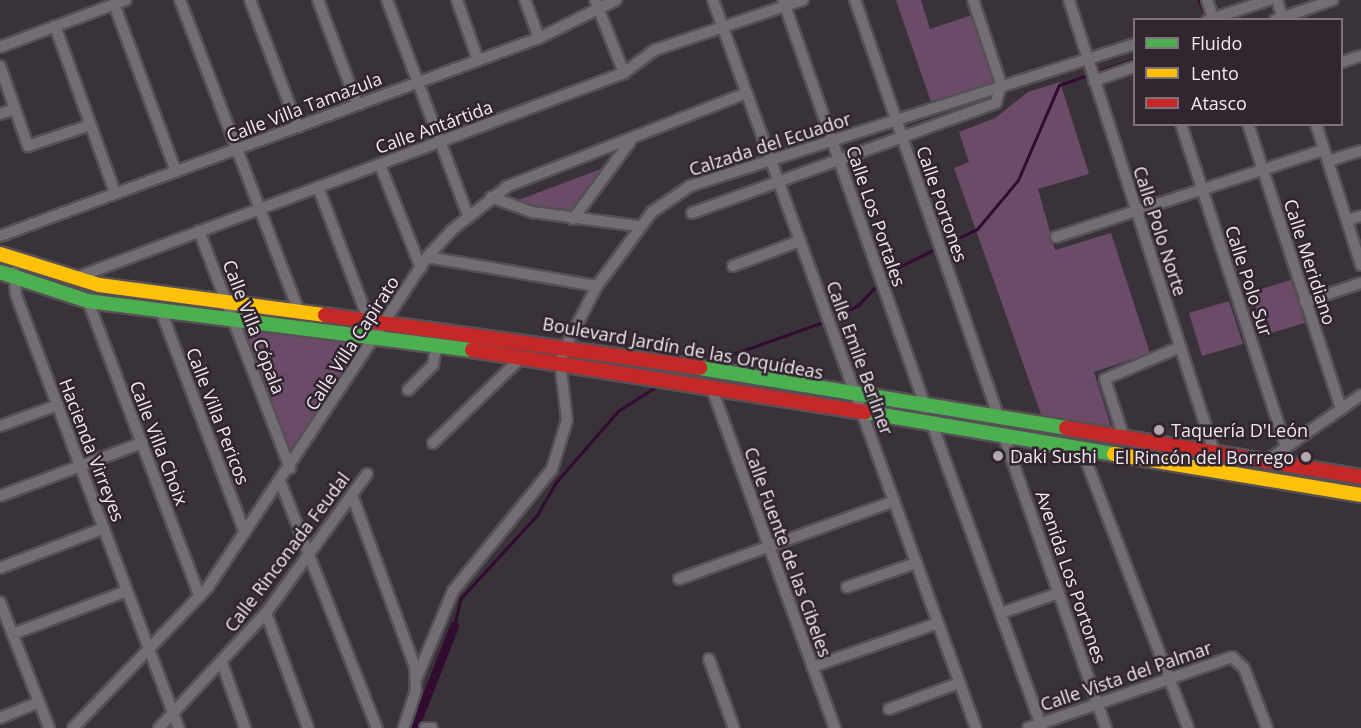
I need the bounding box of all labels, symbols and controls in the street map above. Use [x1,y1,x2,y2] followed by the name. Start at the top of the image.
[1133,18,1343,126] legend
[1191,31,1242,55] text: Fluido
[1191,61,1239,85] text: Lento
[223,67,385,147] street label: Calle Villa Tamazula
[1191,91,1247,115] text: Atasco
[372,96,496,158] street label: Calle Antártida
[686,108,854,180] street label: Calzada del Ecuador
[842,143,910,289] street label: Calle Los Portales
[912,143,972,265] street label: Calle Portones
[1129,163,1191,299] street label: Calle Polo Norte
[1280,196,1340,328] street label: Calle Meridiano
[1221,223,1277,339] street label: Calle Polo Sur
[218,257,290,397] street label: Calle Villa Cópala
[301,272,403,414] street label: Calle Villa Capirato
[822,278,898,438] street label: Calle Emile Berliner
[541,313,825,383] street label: Boulevard Jardín de las Orquídeas
[182,344,254,488] street label: Calle Villa Pericos
[55,376,129,524] street label: Hacienda Virreyes
[125,378,193,508] street label: Calle Villa Choix
[1171,419,1308,441] place label: Taquería D'León
[1152,423,1166,437] marker: Taquería D'León
[740,444,836,660] street label: Calle Fuente de las Cibeles
[1010,445,1097,467] place label: Daki Sushi
[1115,446,1294,468] place label: El Rincón del Borrego
[991,449,1005,463] marker: Daki Sushi
[1299,450,1313,464] marker: El Rincón del Borrego
[220,468,354,636] street label: Calle Rinconada Feudal
[1031,488,1111,666] street label: Avenida Los Portones
[1037,637,1215,715] street label: Calle Vista del Palmar

